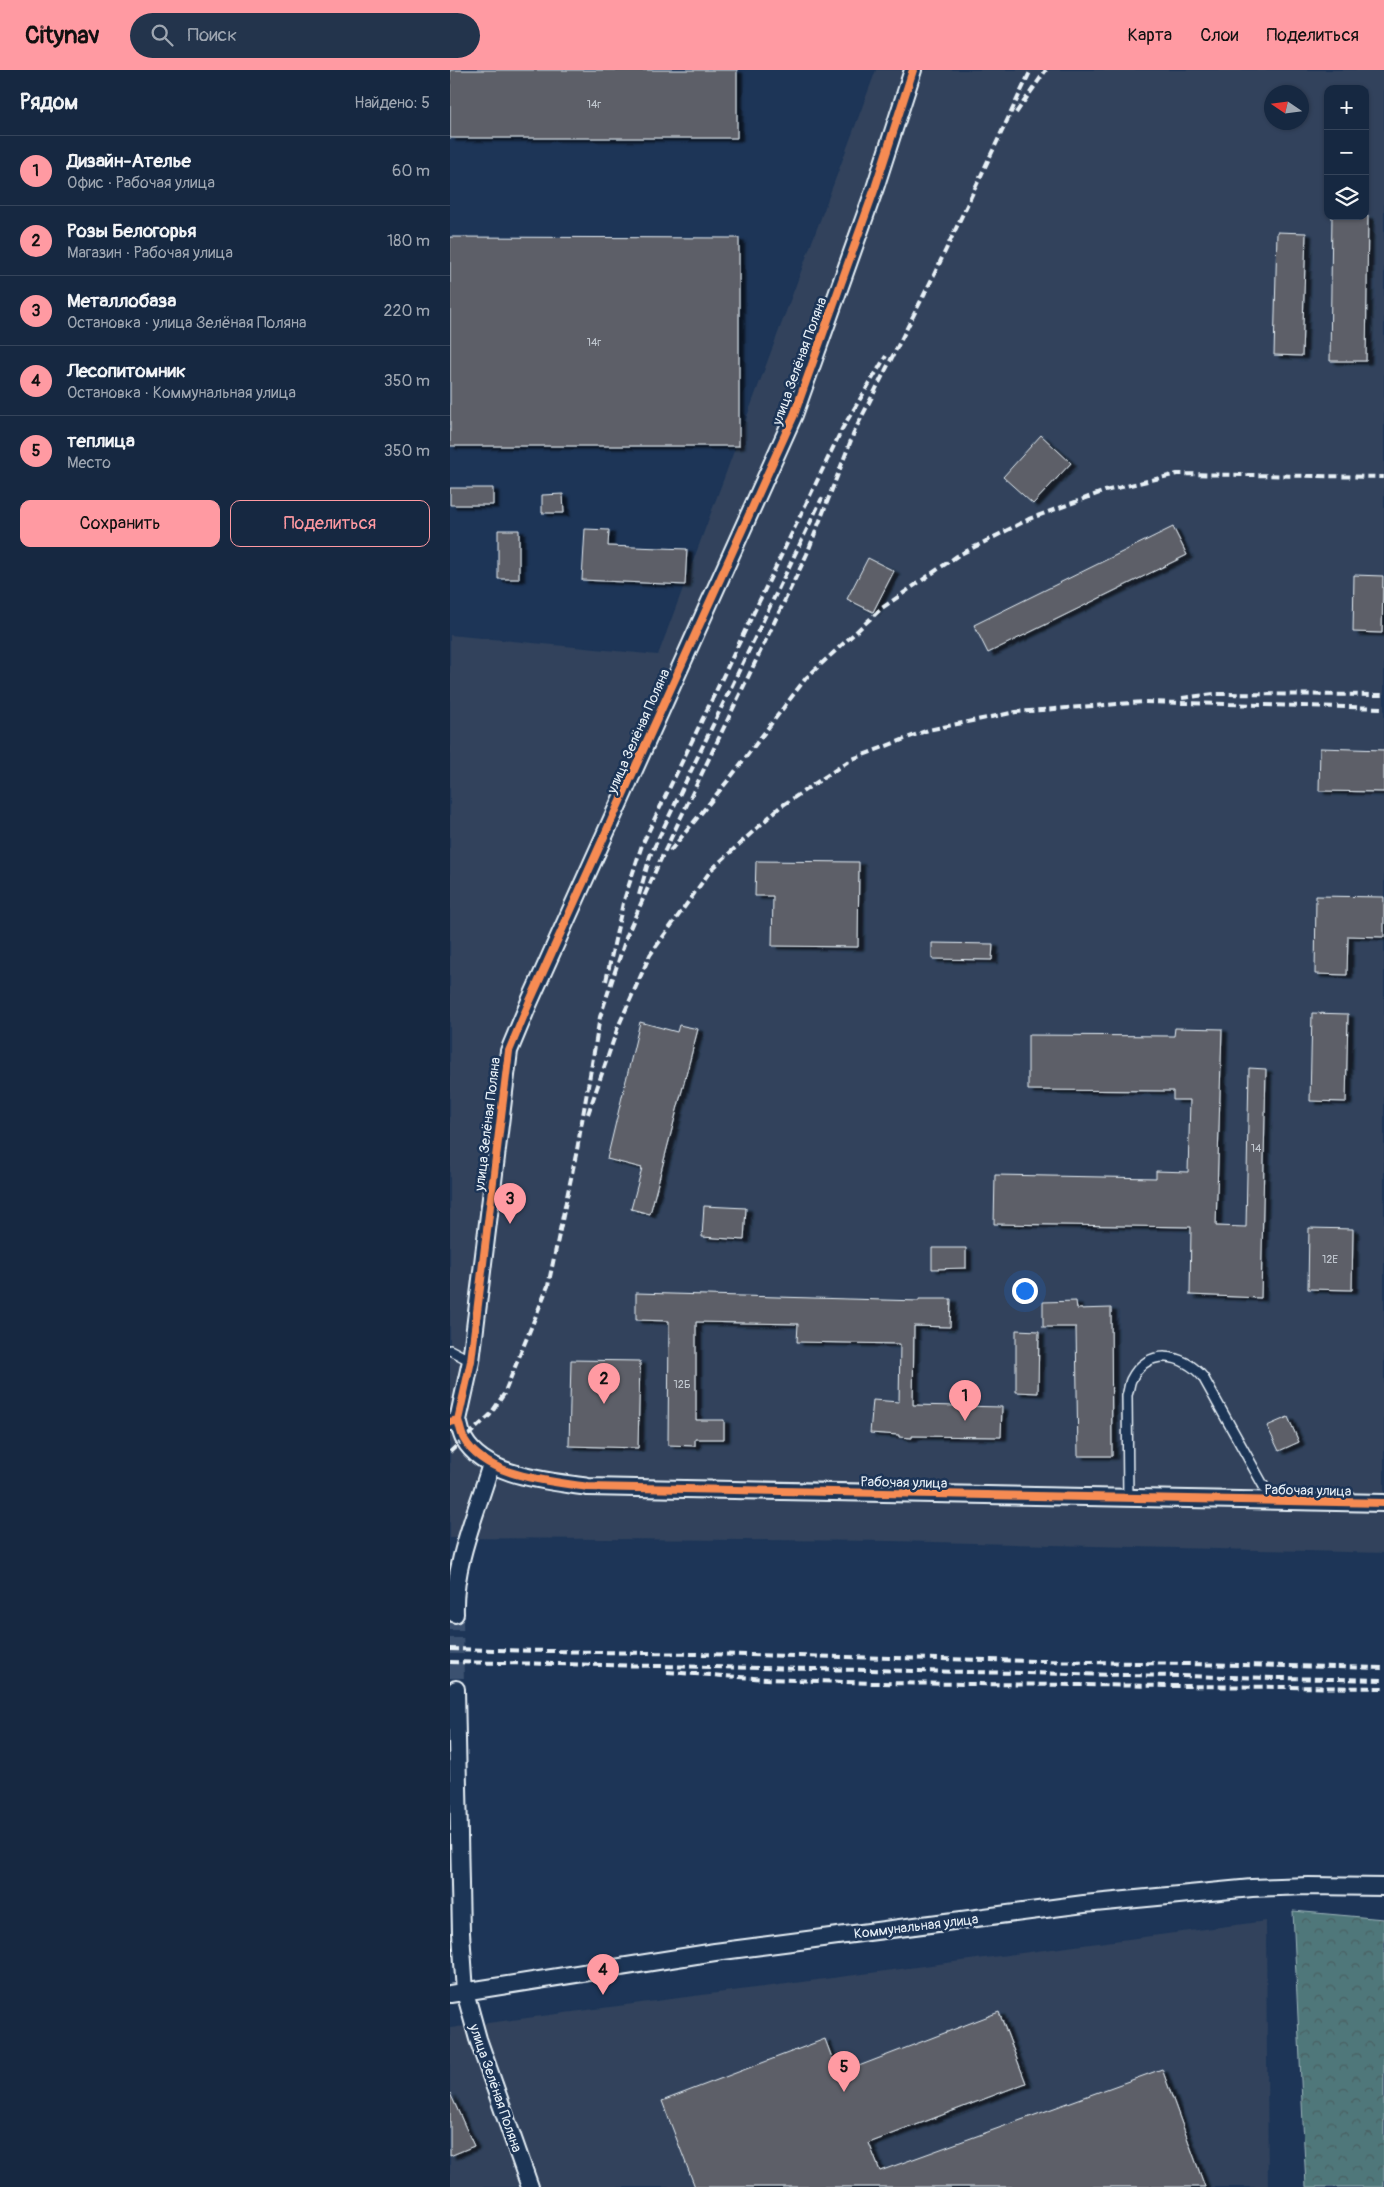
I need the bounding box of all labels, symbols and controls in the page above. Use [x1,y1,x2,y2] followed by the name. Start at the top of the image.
[130,13,480,58] search box
[25,21,100,50] text: Citynav
[148,21,176,49] icon: search
[188,23,237,47] text: Поиск
[1128,24,1172,47] text: Карта
[1200,24,1238,47] text: Слои
[1266,24,1359,47] text: Поделиться
[1264,85,1309,130] north arrow
[1324,85,1369,220] map controls
[1324,85,1369,130] button: +
[20,89,78,116] text: Рядом
[354,93,430,113] text: Найдено: 5
[587,98,601,111] house number: 14г
[1324,130,1369,175] button: −
[67,149,191,173] text: Дизайн-Ателье
[33,161,39,181] text: 1
[392,161,430,181] text: 60 m
[67,173,215,193] text: Офис · Рабочая улица
[1324,175,1369,220] button: layers
[67,219,196,243] text: Розы Белогорья
[32,231,40,251] text: 2
[387,231,430,251] text: 180 m
[67,243,233,263] text: Магазин · Рабочая улица
[67,289,176,313] text: Металлобаза
[768,295,830,428] street label: улица Зелёная Поляна
[32,301,40,321] text: 3
[384,301,430,321] text: 220 m
[67,313,307,333] text: Остановка · улица Зелёная Поляна
[587,336,601,349] house number: 14г
[67,359,186,383] text: Лесопитомник
[31,371,41,391] text: 4
[384,371,430,391] text: 350 m
[67,383,296,403] text: Остановка · Коммунальная улица
[67,429,135,453] text: теплица
[32,441,40,461] text: 5
[384,441,430,461] text: 350 m
[67,453,111,473] text: Место
[20,500,220,547] button: Сохранить
[230,500,430,547] button: Поделиться
[603,666,674,797] street label: улица Зелёная Поляна
[471,1056,504,1193] street label: улица Зелёная Поляна
[1251,1142,1262,1155] house number: 14
[494,1183,526,1224] pin: 3
[1322,1253,1338,1266] house number: 12Е
[1012,1278,1038,1304] your location
[588,1363,620,1404] pin: 2
[673,1378,691,1391] house number: 12Б
[949,1380,981,1421] pin: 1
[861,1473,947,1492] street label: Рабочая улица
[1265,1481,1351,1500] street label: Рабочая улица
[853,1910,979,1943] street label: Коммунальная улица
[587,1954,619,1995] pin: 4
[465,2021,525,2155] street label: улица Зелёная Поляна
[828,2051,860,2092] pin: 5

